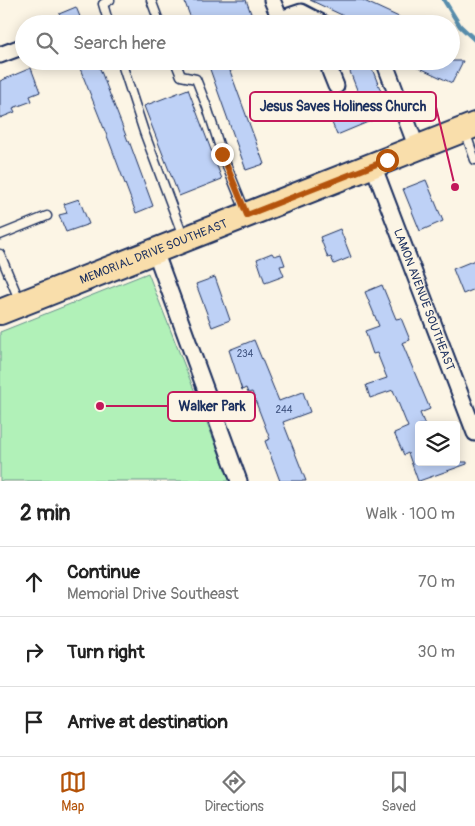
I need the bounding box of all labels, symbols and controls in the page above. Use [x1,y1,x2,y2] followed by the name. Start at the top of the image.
[15,15,460,70] search box
[33,29,61,57] icon: search
[73,31,166,55] text: Search here
[250,92,436,121] callout: Jesus Saves Holiness Church
[260,98,427,115] text: Jesus Saves Holiness Church
[211,143,234,166] route end
[376,149,399,172] route start
[78,216,230,287] street label: MEMORIAL DRIVE SOUTHEAST
[390,226,458,373] street label: LAMON AVENUE SOUTHEAST
[237,348,254,360] house number: 234
[168,392,255,421] callout: Walker Park
[178,398,246,415] text: Walker Park
[275,404,293,416] house number: 244
[415,421,460,466] map controls
[415,421,460,466] button: layers
[20,500,70,527] text: 2 min
[366,504,455,524] text: Walk · 100 m
[67,560,140,584] text: Continue
[20,568,48,596] icon: ahead
[418,572,455,592] text: 70 m
[67,584,239,604] text: Memorial Drive Southeast
[20,638,48,666] icon: right
[67,640,145,664] text: Turn right
[417,642,455,662] text: 30 m
[20,708,48,736] icon: arrive
[67,710,228,734] text: Arrive at destination
[59,768,87,815] tab: Map
[204,768,264,815] tab: Directions
[381,768,416,815] tab: Saved

